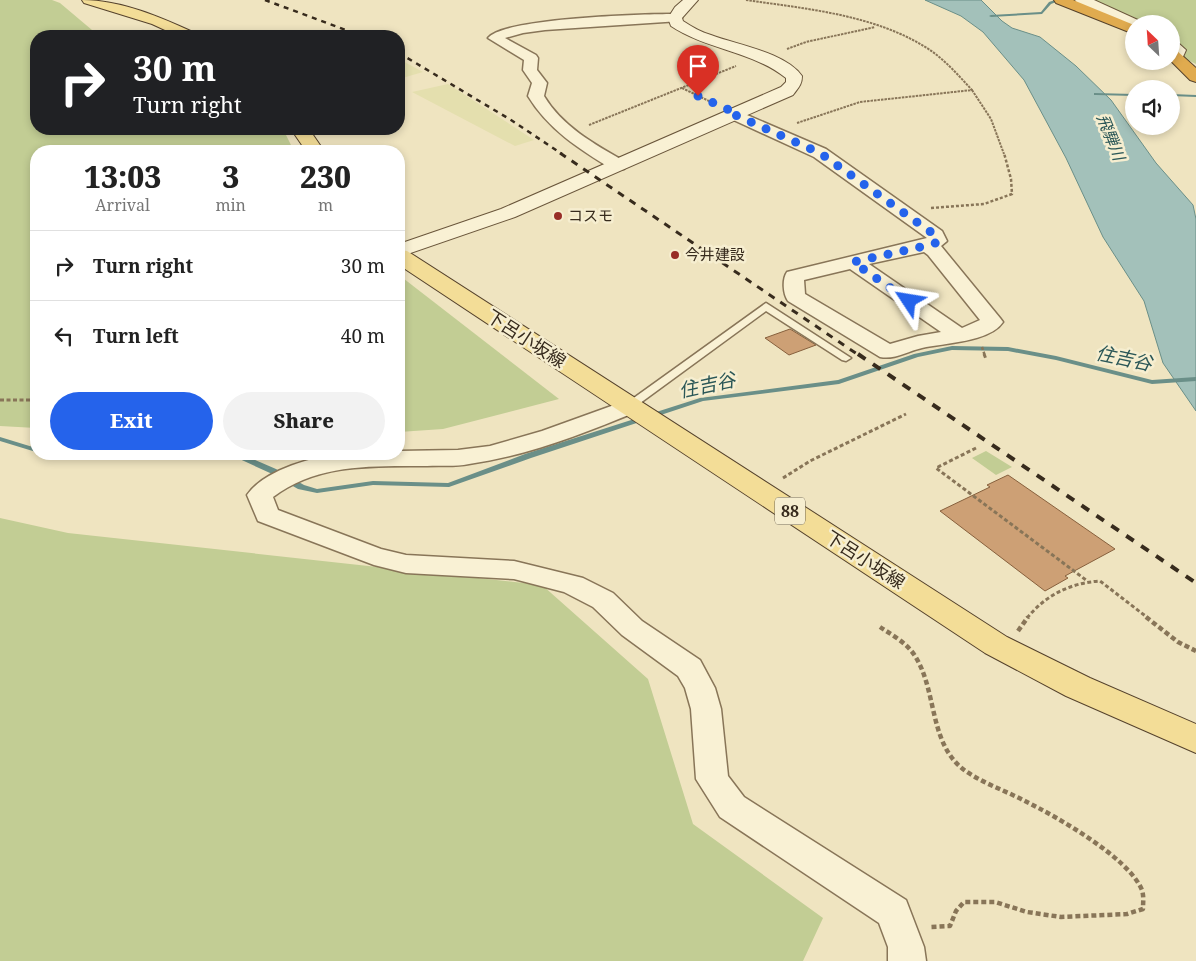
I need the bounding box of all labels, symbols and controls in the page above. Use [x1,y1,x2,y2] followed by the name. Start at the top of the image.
[1125,15,1180,70] north arrow
[1125,15,1180,135] map controls
[133,44,216,91] text: 30 m
[677,45,719,96] pin
[50,50,115,115] icon: right
[684,52,712,80] icon: arrive
[1125,80,1180,135] button: sound
[133,89,242,119] text: Turn right
[1092,111,1131,165] water label: 飛騨川
[84,156,161,197] text: 13:03
[222,156,239,197] text: 3
[300,156,351,197] text: 230
[95,194,150,216] text: Arrival
[215,194,246,216] text: min
[318,194,333,216] text: m
[568,205,613,225] place label: コスモ
[552,210,564,222] marker: コスモ
[685,244,745,264] place label: 今井建設
[669,249,681,261] marker: 今井建設
[50,252,78,280] icon: right
[93,253,193,279] text: Turn right
[341,253,385,279] text: 30 m
[882,274,934,326] position arrow
[482,304,571,373] street label: 下呂小坂線
[50,322,78,350] icon: left
[93,323,179,349] text: Turn left
[341,323,385,349] text: 40 m
[1093,339,1157,377] water label: 住吉谷
[676,366,740,404] water label: 住吉谷
[50,392,213,450] button: Exit
[223,392,385,450] button: Share
[775,498,805,524] road number: 88
[821,525,910,594] street label: 下呂小坂線

